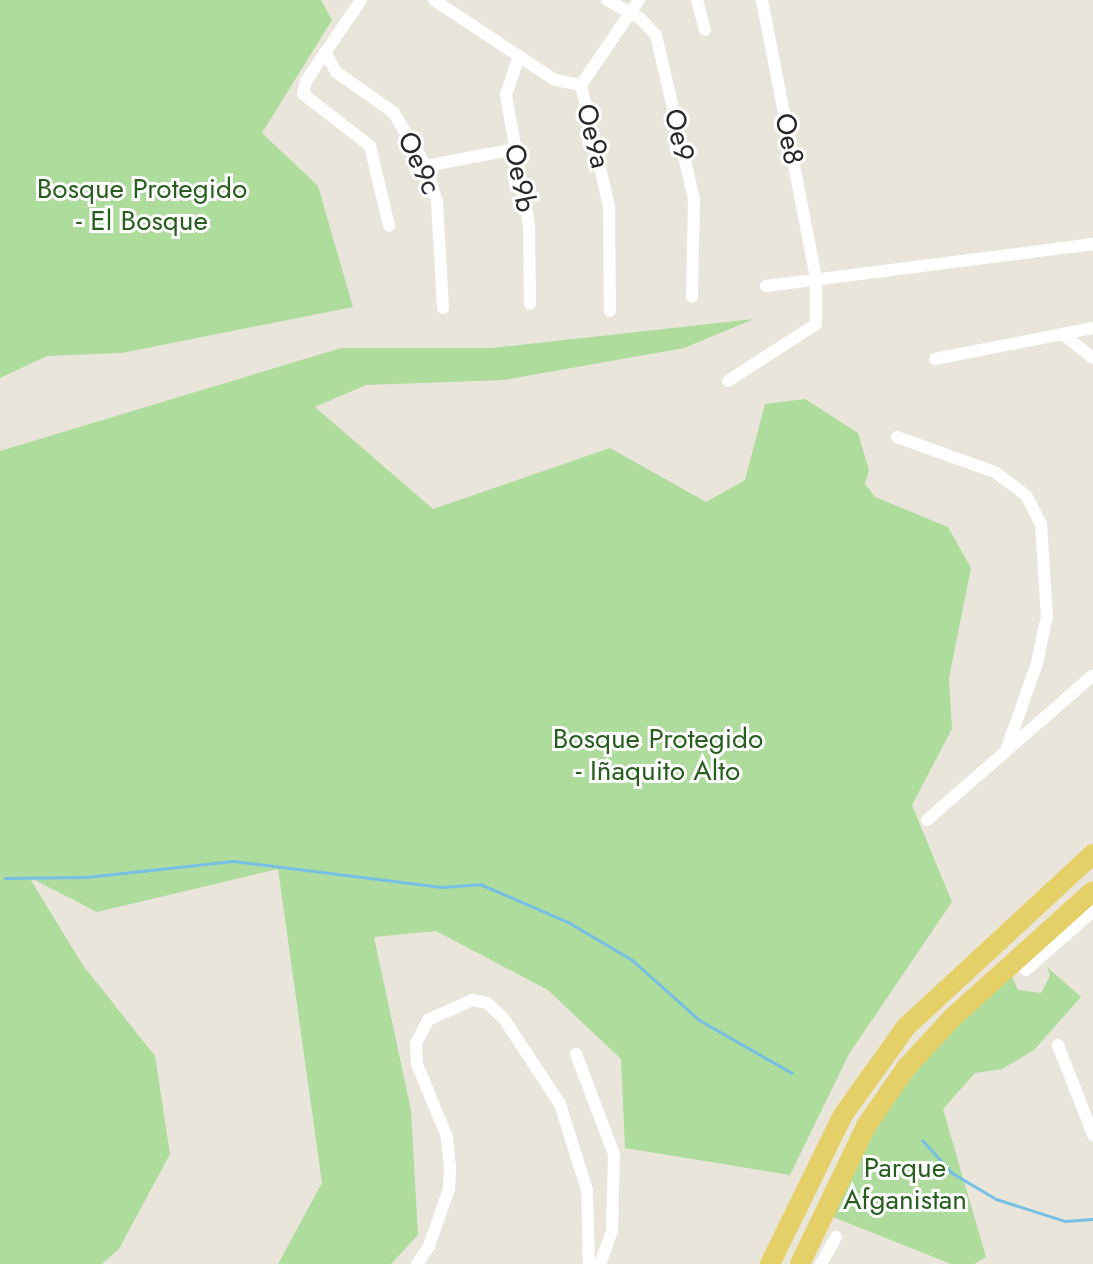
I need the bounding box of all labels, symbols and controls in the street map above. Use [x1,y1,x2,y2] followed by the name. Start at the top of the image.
[569,100,617,172] street label: Oe9a
[657,106,701,164] street label: Oe9
[768,110,810,168] street label: Oe8
[390,126,448,200] street label: Oe9c
[497,141,543,215] street label: Oe9b
[37,172,247,238] park label: Bosque Protegido - El Bosque
[553,722,763,788] park label: Bosque Protegido - Iñaquito Alto
[843,1151,967,1217] park label: Parque Afganistan

